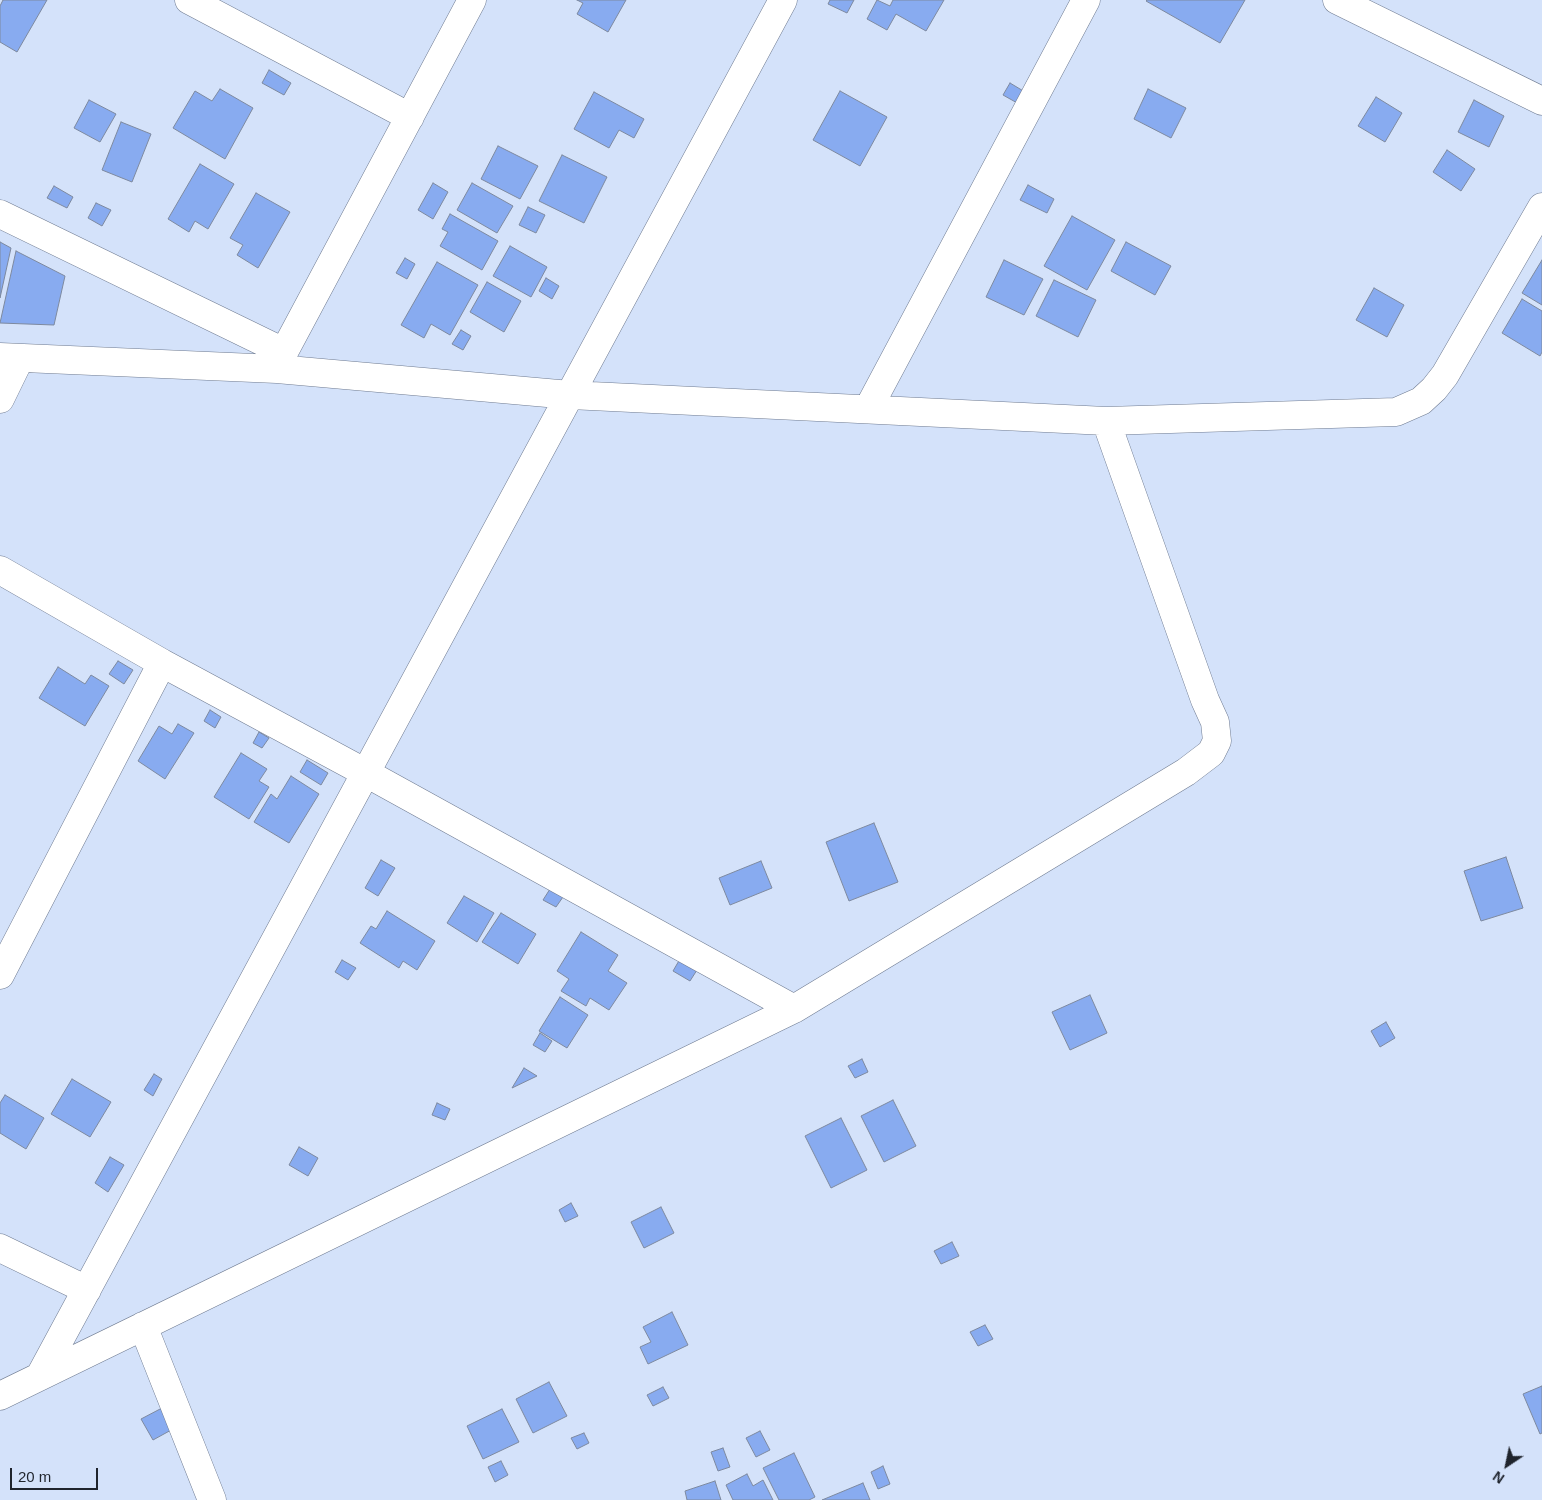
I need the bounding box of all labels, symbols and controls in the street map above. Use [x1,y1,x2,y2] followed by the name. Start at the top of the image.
[1482,1440,1532,1490] north arrow
[12,1458,100,1490] scale bar
[18,1468,51,1485] text: 20 m
[1490,1468,1507,1487] text: N

